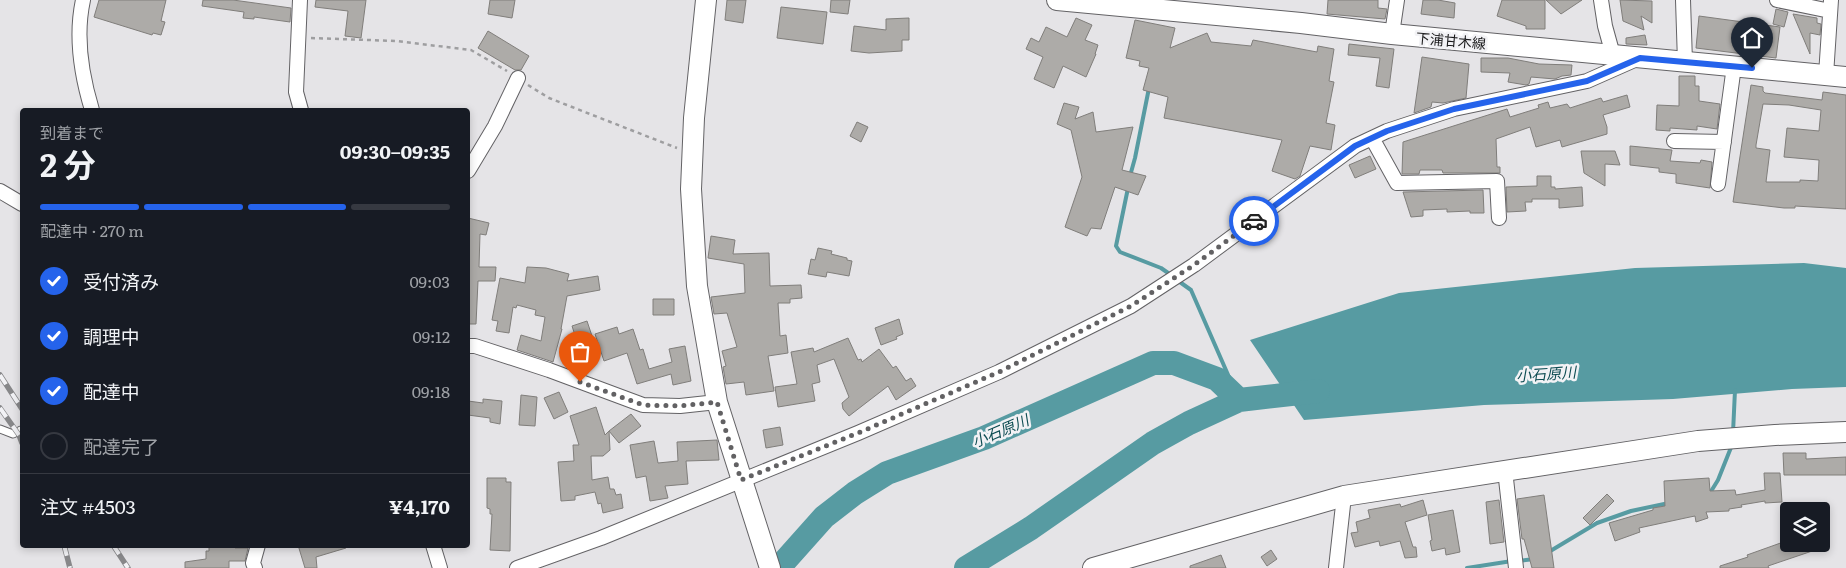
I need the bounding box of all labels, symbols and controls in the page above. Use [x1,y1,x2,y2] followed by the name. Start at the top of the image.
[1731,17,1773,68] pin
[1738,24,1766,52] icon: home
[1415,27,1487,53] street label: 下浦甘木線
[40,120,104,144] text: 到着まで
[340,137,450,165] text: 09:30–09:35
[40,139,96,187] text: 2 分
[1229,196,1279,246] courier
[1240,207,1268,235] icon: car
[40,218,144,242] text: 配達中 · 270 m
[40,267,68,295] icon: check
[83,267,159,295] text: 受付済み
[409,269,450,293] text: 09:03
[40,322,68,350] icon: check
[83,322,140,350] text: 調理中
[412,324,450,348] text: 09:12
[559,331,601,382] pin
[566,338,594,366] icon: bag
[1515,359,1579,387] water label: 小石原川
[40,377,68,405] icon: check
[83,377,140,405] text: 配達中
[412,379,450,403] text: 09:18
[968,407,1034,452] water label: 小石原川
[83,432,159,460] text: 配達完了
[40,492,136,520] text: 注文 #4503
[389,492,450,520] text: ¥4,170
[1780,502,1830,552] map controls
[1780,502,1830,552] button: layers

